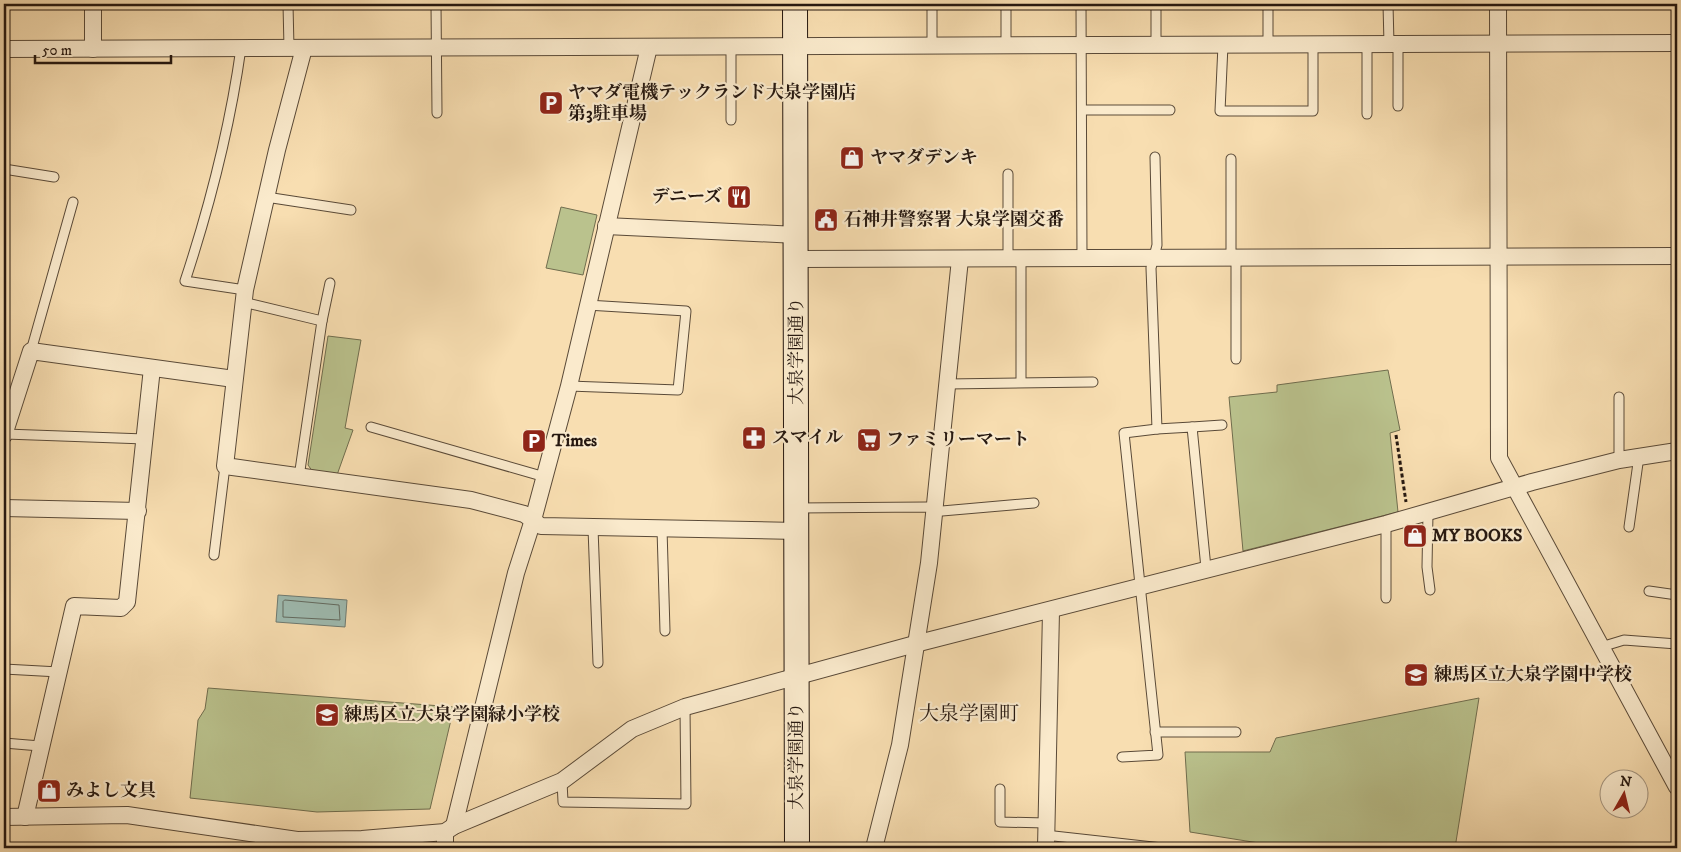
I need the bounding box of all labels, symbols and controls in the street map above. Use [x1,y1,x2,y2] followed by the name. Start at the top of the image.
[35,32,171,64] scale bar
[42,41,72,60] text: 50 m
[568,82,856,125] place label: ヤマダ電機テックランド大泉学園店 第3駐車場
[538,90,564,116] parking icon: ヤマダ電機テックランド大泉学園店 第3駐車場
[839,145,865,171] shop icon: ヤマダデンキ
[870,147,978,169] place label: ヤマダデンキ
[726,184,752,210] restaurant icon: デニーズ
[652,186,722,208] place label: デニーズ
[813,207,839,233] public building icon: 石神井警察署 大泉学園交番
[844,209,1064,231] place label: 石神井警察署 大泉学園交番
[786,297,808,405] street label: 大泉学園通り
[741,425,767,451] pharmacy icon: スマイル
[772,427,843,449] place label: スマイル
[856,427,882,453] supermarket icon: ファミリーマート
[521,428,547,454] parking icon: Times
[886,429,1030,451] place label: ファミリーマート
[551,430,597,452] place label: Times
[1402,523,1428,549] shop icon: MY BOOKS
[1432,525,1522,547] place label: MY BOOKS
[1403,662,1429,688] school or university icon: 練馬区立大泉学園中学校
[1434,664,1632,686] place label: 練馬区立大泉学園中学校
[314,702,340,728] school or university icon: 練馬区立大泉学園緑小学校
[786,702,808,810] street label: 大泉学園通り
[919,702,1019,727] district label: 大泉学園町
[344,704,560,726] place label: 練馬区立大泉学園緑小学校
[1598,770,1648,820] north arrow
[1619,772,1633,792] text: N
[36,778,62,804] shop icon: みよし文具
[66,780,156,802] place label: みよし文具

